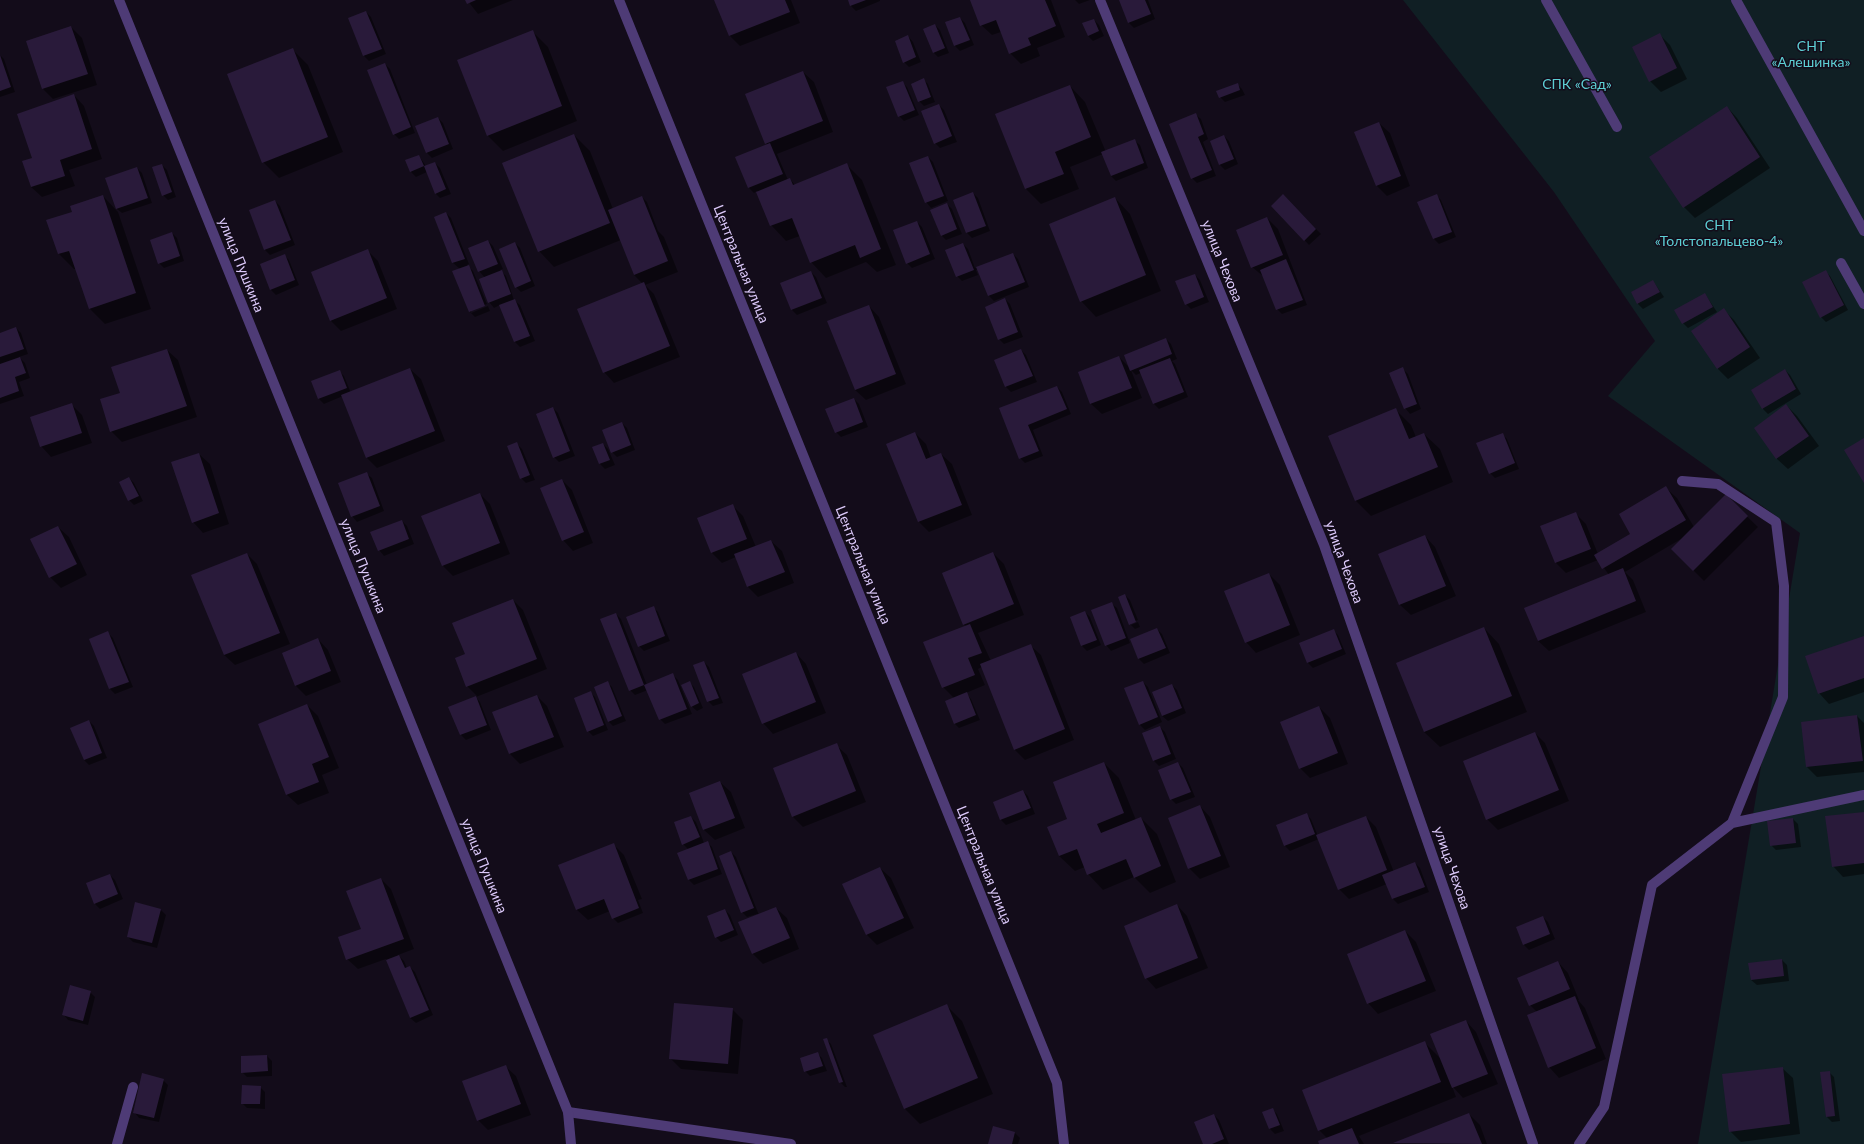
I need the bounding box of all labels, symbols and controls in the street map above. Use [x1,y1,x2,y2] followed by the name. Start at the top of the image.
[1772,38,1850,70] park label: СНТ «Алешинка»
[1542,76,1612,92] park label: СПК «Сад»
[710,202,772,326] street label: Центральная улица
[214,215,268,315] street label: улица Пушкина
[1655,217,1783,250] park label: СНТ «Толстопальцево-4»
[1198,218,1246,304] street label: улица Чехова
[832,503,894,627] street label: Центральная улица
[336,516,390,616] street label: улица Пушкина
[1321,518,1367,606] street label: улица Чехова
[953,803,1015,927] street label: Центральная улица
[457,816,511,916] street label: улица Пушкина
[1430,824,1474,912] street label: улица Чехова

